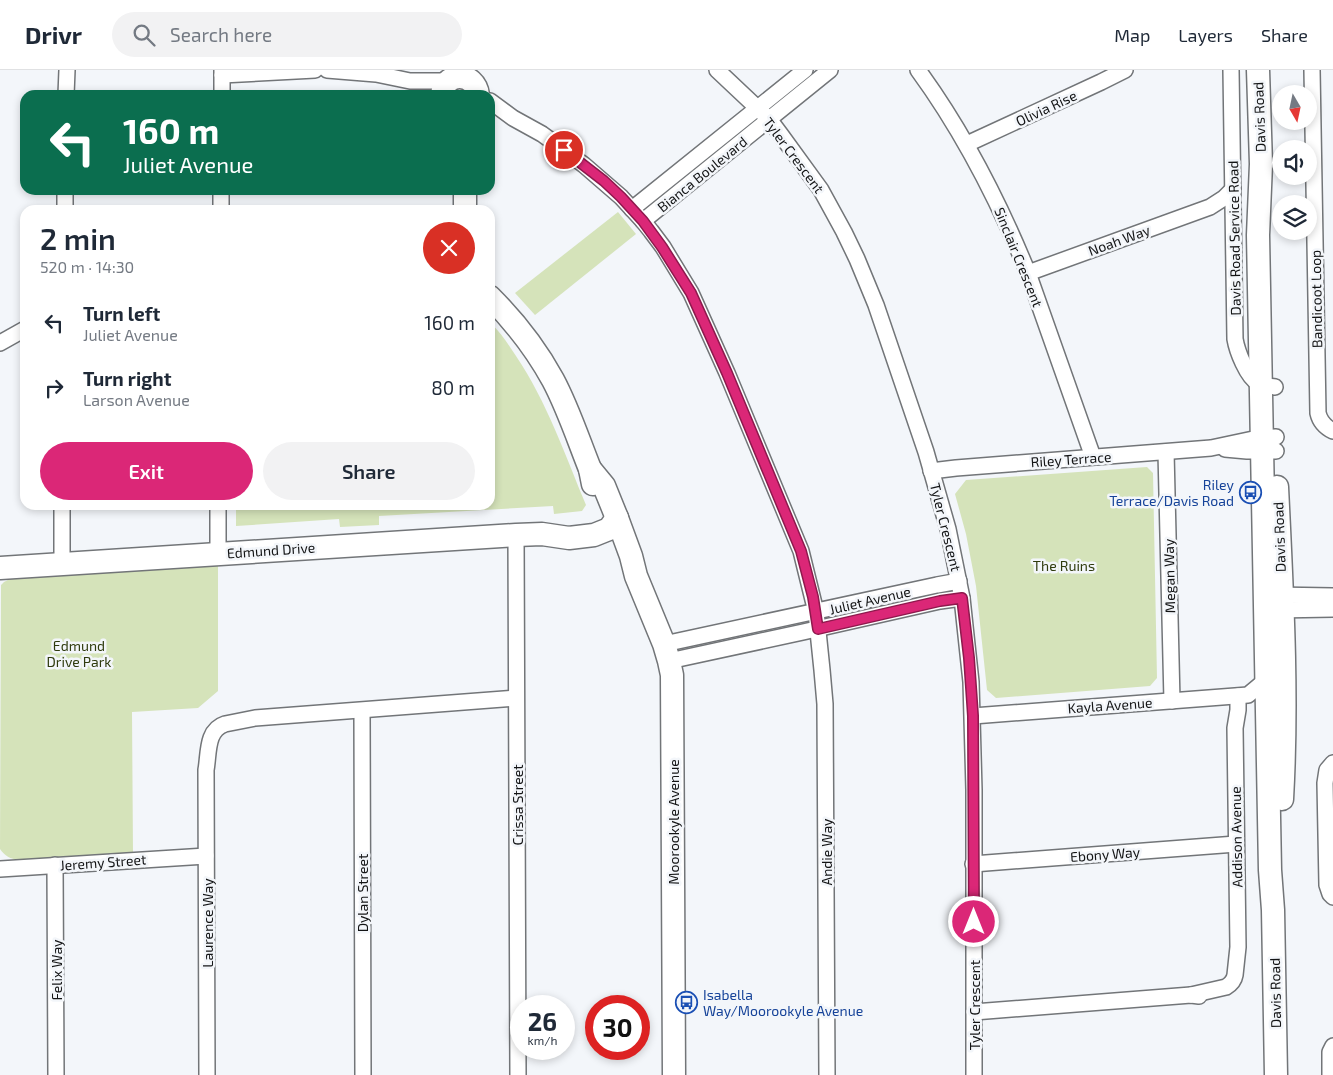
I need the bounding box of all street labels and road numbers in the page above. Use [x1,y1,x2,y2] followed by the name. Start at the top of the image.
[1249,82,1269,152] street label: Davis Road
[1013,86,1079,130] street label: Olivia Rise
[760,114,828,196] street label: Tyler Crescent
[654,133,750,215] street label: Bianca Boulevard
[1224,160,1244,316] street label: Davis Road Service Road
[991,205,1047,309] street label: Sinclair Crescent
[1086,221,1153,259] street label: Noah Way
[1307,250,1325,348] street label: Bandicoot Loop
[1030,448,1112,470] street label: Riley Terrace
[927,481,965,573] street label: Tyler Crescent
[1269,502,1289,572] street label: Davis Road
[226,538,316,562] street label: Edmund Drive
[1160,538,1178,613] street label: Megan Way
[828,582,912,618] street label: Juliet Avenue
[1067,694,1153,716] street label: Kayla Avenue
[665,759,682,885] street label: Moorookyle Avenue
[509,764,526,846] street label: Crissa Street
[1227,786,1245,888] street label: Addison Avenue
[818,818,835,886] street label: Andie Way
[1069,843,1141,865] street label: Ebony Way
[59,850,147,874] street label: Jeremy Street
[354,854,371,932] street label: Dylan Street
[199,878,216,968] street label: Laurence Way
[48,939,65,1001] street label: Felix Way
[1266,958,1284,1028] street label: Davis Road
[966,960,983,1050] street label: Tyler Crescent

